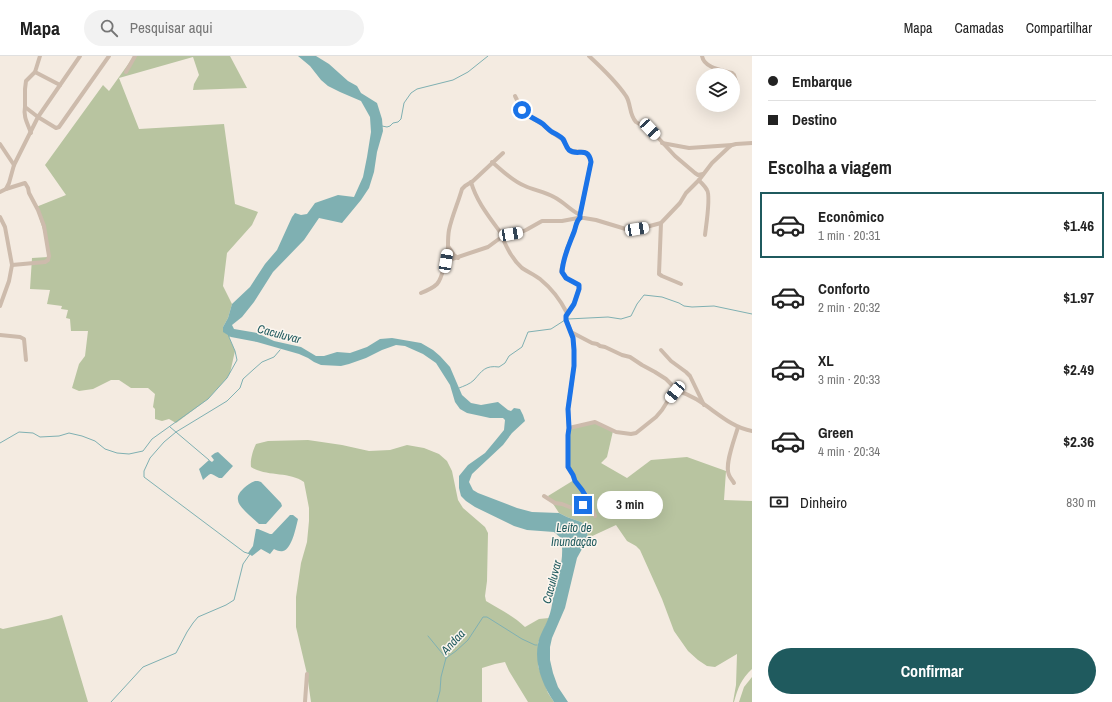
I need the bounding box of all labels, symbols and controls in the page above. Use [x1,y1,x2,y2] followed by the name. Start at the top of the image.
[84,10,364,46] search box
[20,15,60,41] text: Mapa
[98,17,120,39] icon: search
[130,17,213,38] text: Pesquisar aqui
[904,19,933,37] text: Mapa
[955,19,1004,37] text: Camadas
[1026,19,1092,37] text: Compartilhar
[696,68,740,112] map controls
[696,68,740,112] button: layers
[792,71,852,92] text: Embarque
[513,101,531,119] route start
[792,109,837,130] text: Destino
[637,116,663,142] car
[768,155,892,180] text: Escolha a viagem
[818,206,884,227] text: Econômico
[770,207,806,243] icon: car
[1063,215,1094,236] text: $1.46
[624,221,650,237] car
[498,226,524,242] car
[818,227,880,244] text: 1 min · 20:31
[438,248,454,274] car
[818,278,870,299] text: Conforto
[770,279,806,315] icon: car
[1063,287,1094,308] text: $1.97
[818,299,880,316] text: 2 min · 20:32
[256,321,303,348] water label: Caculuvar
[818,350,834,371] text: XL
[770,351,806,387] icon: car
[1063,359,1094,380] text: $2.49
[818,371,880,388] text: 3 min · 20:33
[663,379,687,405] car
[818,422,854,443] text: Green
[770,423,806,459] icon: car
[1063,431,1094,452] text: $2.36
[818,443,880,460] text: 4 min · 20:34
[597,491,663,519] callout: 3 min
[768,491,790,513] icon: cash
[800,492,847,513] text: Dinheiro
[1066,494,1096,511] text: 830 m
[574,496,592,514] route end
[616,496,644,513] text: 3 min
[551,520,598,550] water label: Leito de Inundação
[539,558,566,605] water label: Caculuvar
[437,626,469,659] water label: Andaa
[768,648,1096,694] button: Confirmar

